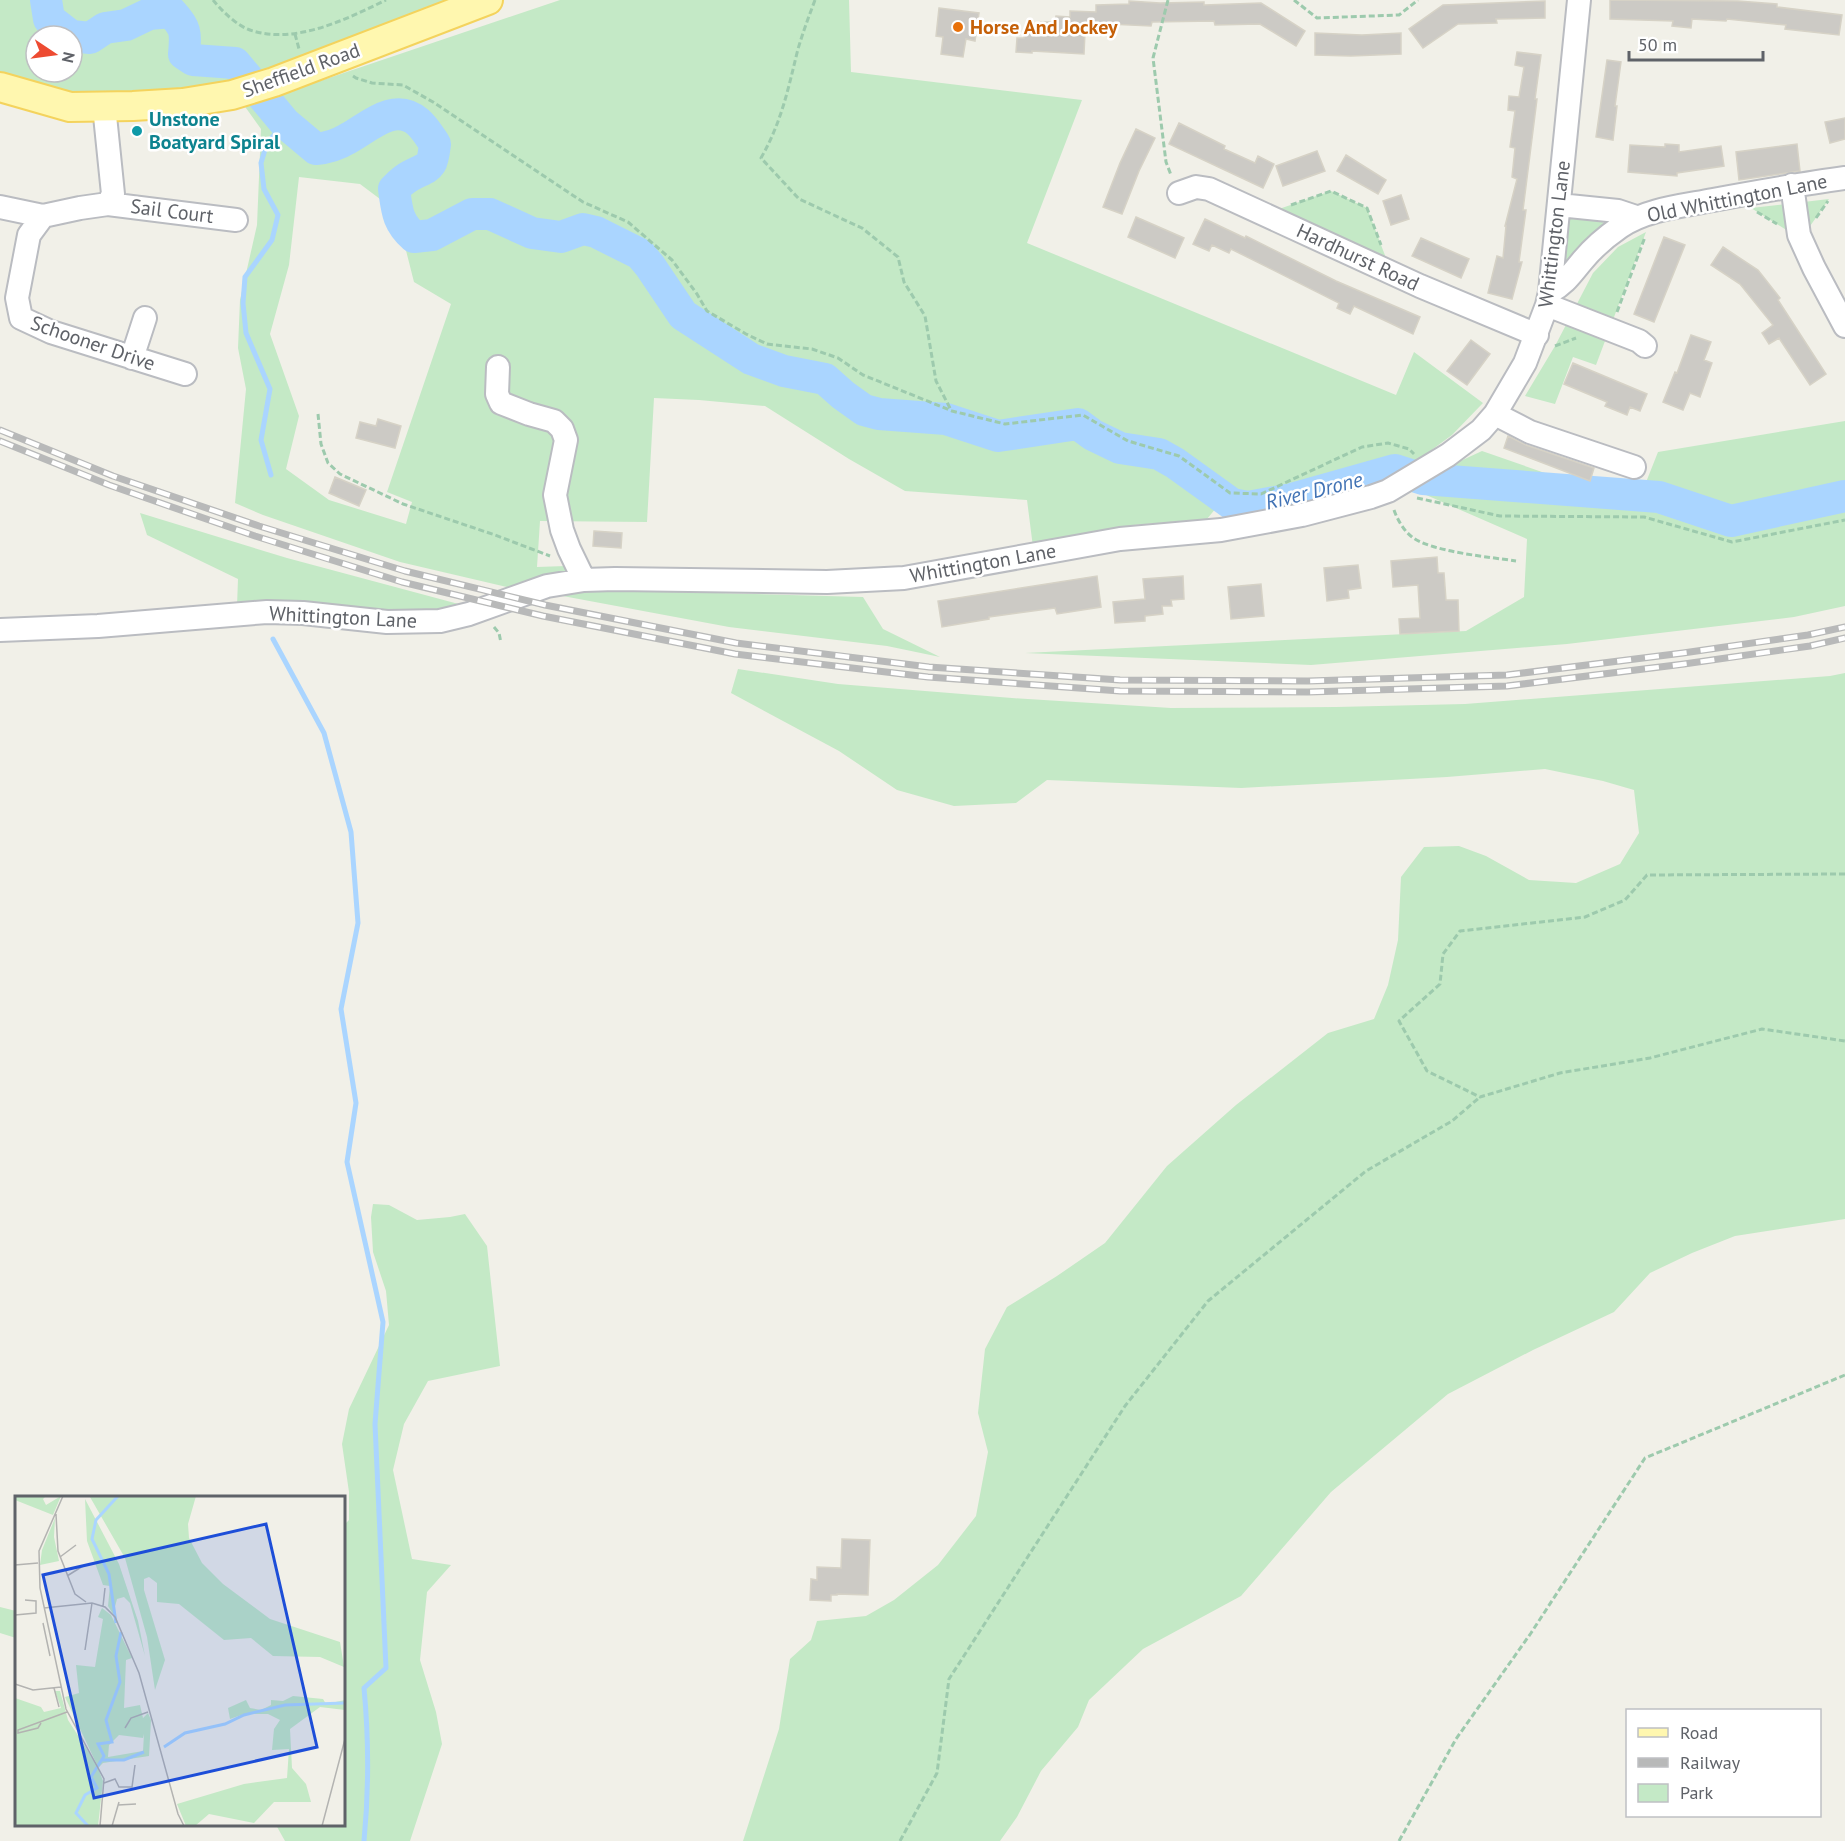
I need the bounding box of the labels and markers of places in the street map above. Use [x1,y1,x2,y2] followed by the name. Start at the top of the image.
[970,14,1118,40] place label: Horse And Jockey
[951,20,965,34] marker: Horse And Jockey
[149,106,280,155] place label: Unstone Boatyard Spiral
[130,124,144,138] marker: Unstone Boatyard Spiral

